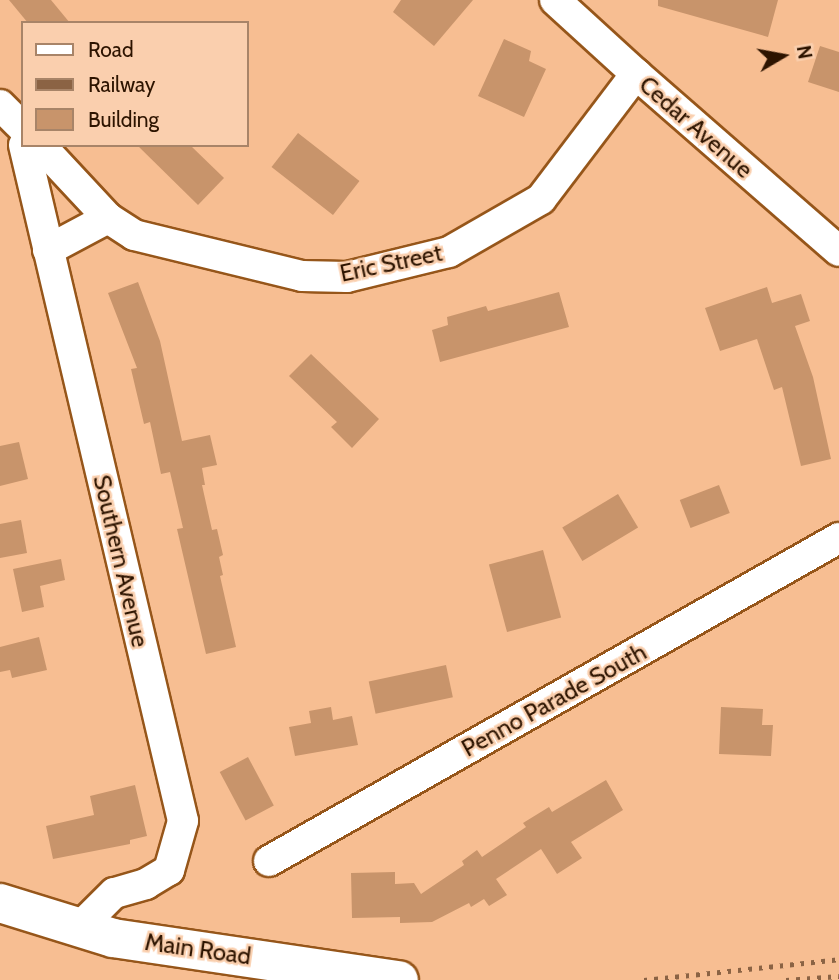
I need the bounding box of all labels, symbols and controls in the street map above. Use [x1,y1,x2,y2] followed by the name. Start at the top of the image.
[21,21,248,147] legend
[748,21,818,91] north arrow
[88,37,134,62] text: Road
[792,44,817,61] text: N
[633,70,759,184] street label: Cedar Avenue
[88,72,155,97] text: Railway
[88,107,159,132] text: Building
[337,238,445,288] street label: Eric Street
[87,472,155,650] street label: Southern Avenue
[457,637,651,763] street label: Penno Parade South
[143,927,253,971] street label: Main Road

